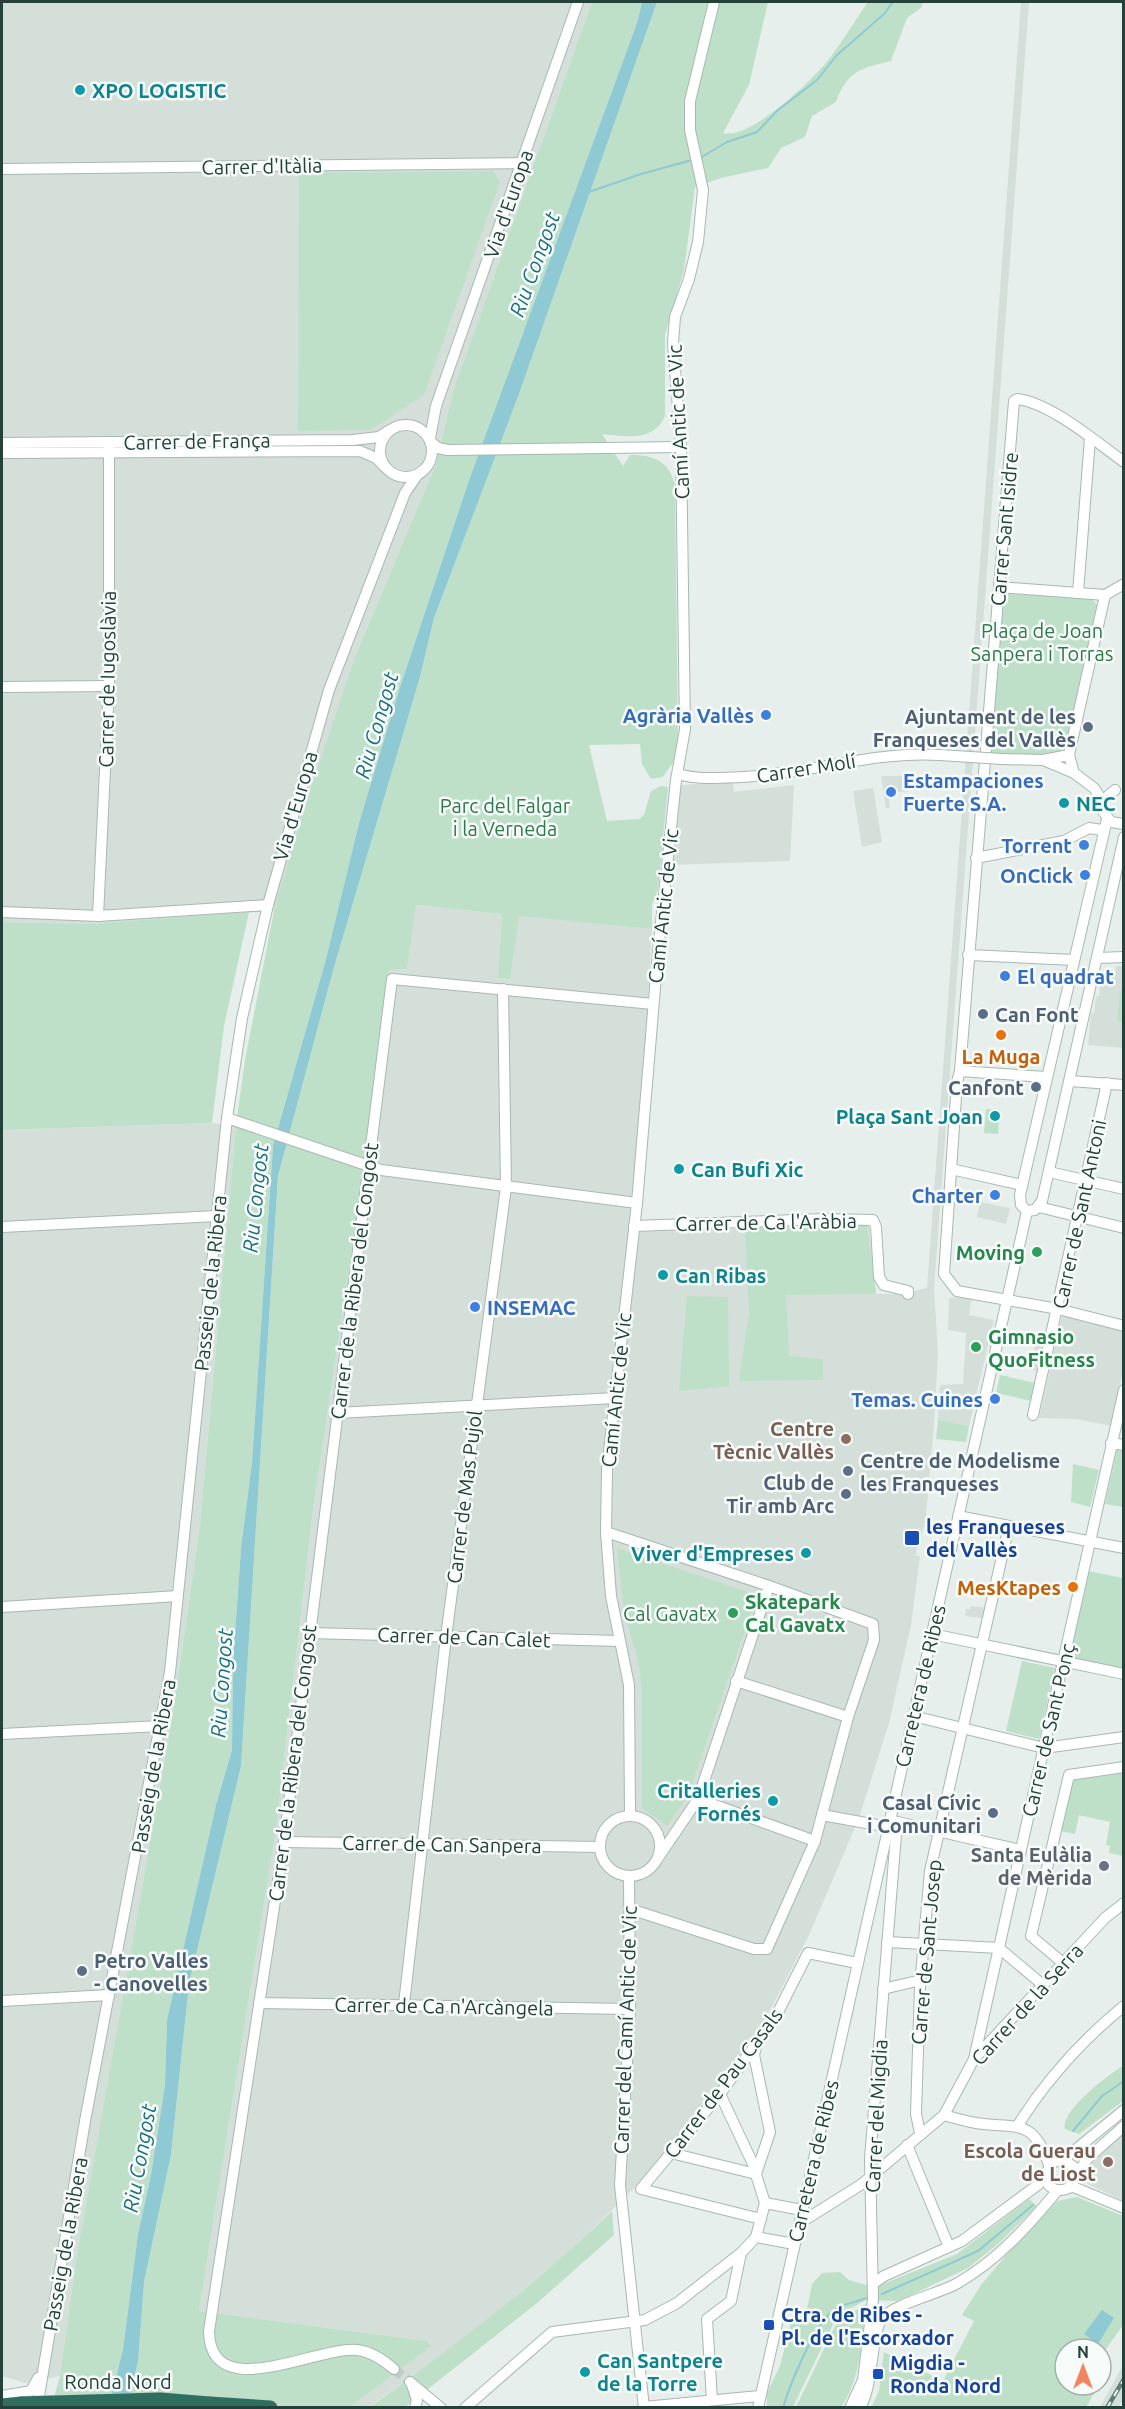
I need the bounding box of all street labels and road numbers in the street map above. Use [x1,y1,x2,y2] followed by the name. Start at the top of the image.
[479,147,537,261] street label: Via d'Europa
[201,153,323,179] street label: Carrer d'Itàlia
[662,344,694,500] street label: Camí Antic de Vic
[123,428,271,454] street label: Carrer de França
[986,451,1022,607] street label: Carrer Sant Isidre
[94,590,120,768] street label: Carrer de Iugoslàvia
[268,748,322,864] street label: Via d'Europa
[755,749,858,787] street label: Carrer Molí
[643,828,683,984] street label: Camí Antic de Vic
[1048,1117,1110,1311] street label: Carrer de Sant Antoni
[326,1141,382,1421] street label: Carrer de la Ribera del Congost
[189,1194,231,1372] street label: Passeig de la Ribera
[675,1209,857,1235] street label: Carrer de Ca l'Aràbia
[596,1312,636,1468] street label: Camí Antic de Vic
[442,1409,486,1585] street label: Carrer de Mas Pujol
[890,1602,950,1770] street label: Carretera de Ribes
[377,1622,551,1652] street label: Carrer de Can Calet
[264,1623,320,1903] street label: Carrer de la Ribera del Congost
[1017,1641,1079,1819] street label: Carrer de Sant Ponç
[126,1677,180,1855] street label: Passeig de la Ribera
[342,1831,542,1857] street label: Carrer de Can Sanpera
[906,1858,946,2046] street label: Carrer de Sant Josep
[609,1905,641,2155] street label: Carrer del Camí Antic de Vic
[966,1939,1088,2069] street label: Carrer de la Serra
[334,1993,554,2019] street label: Carrer de Ca n'Arcàngela
[659,2004,787,2162] street label: Carrer de Pau Casals
[860,2038,892,2194] street label: Carrer del Migdia
[783,2077,843,2245] street label: Carretera de Ribes
[38,2155,92,2333] street label: Passeig de la Ribera
[64,2370,172,2393] street label: Ronda Nord

